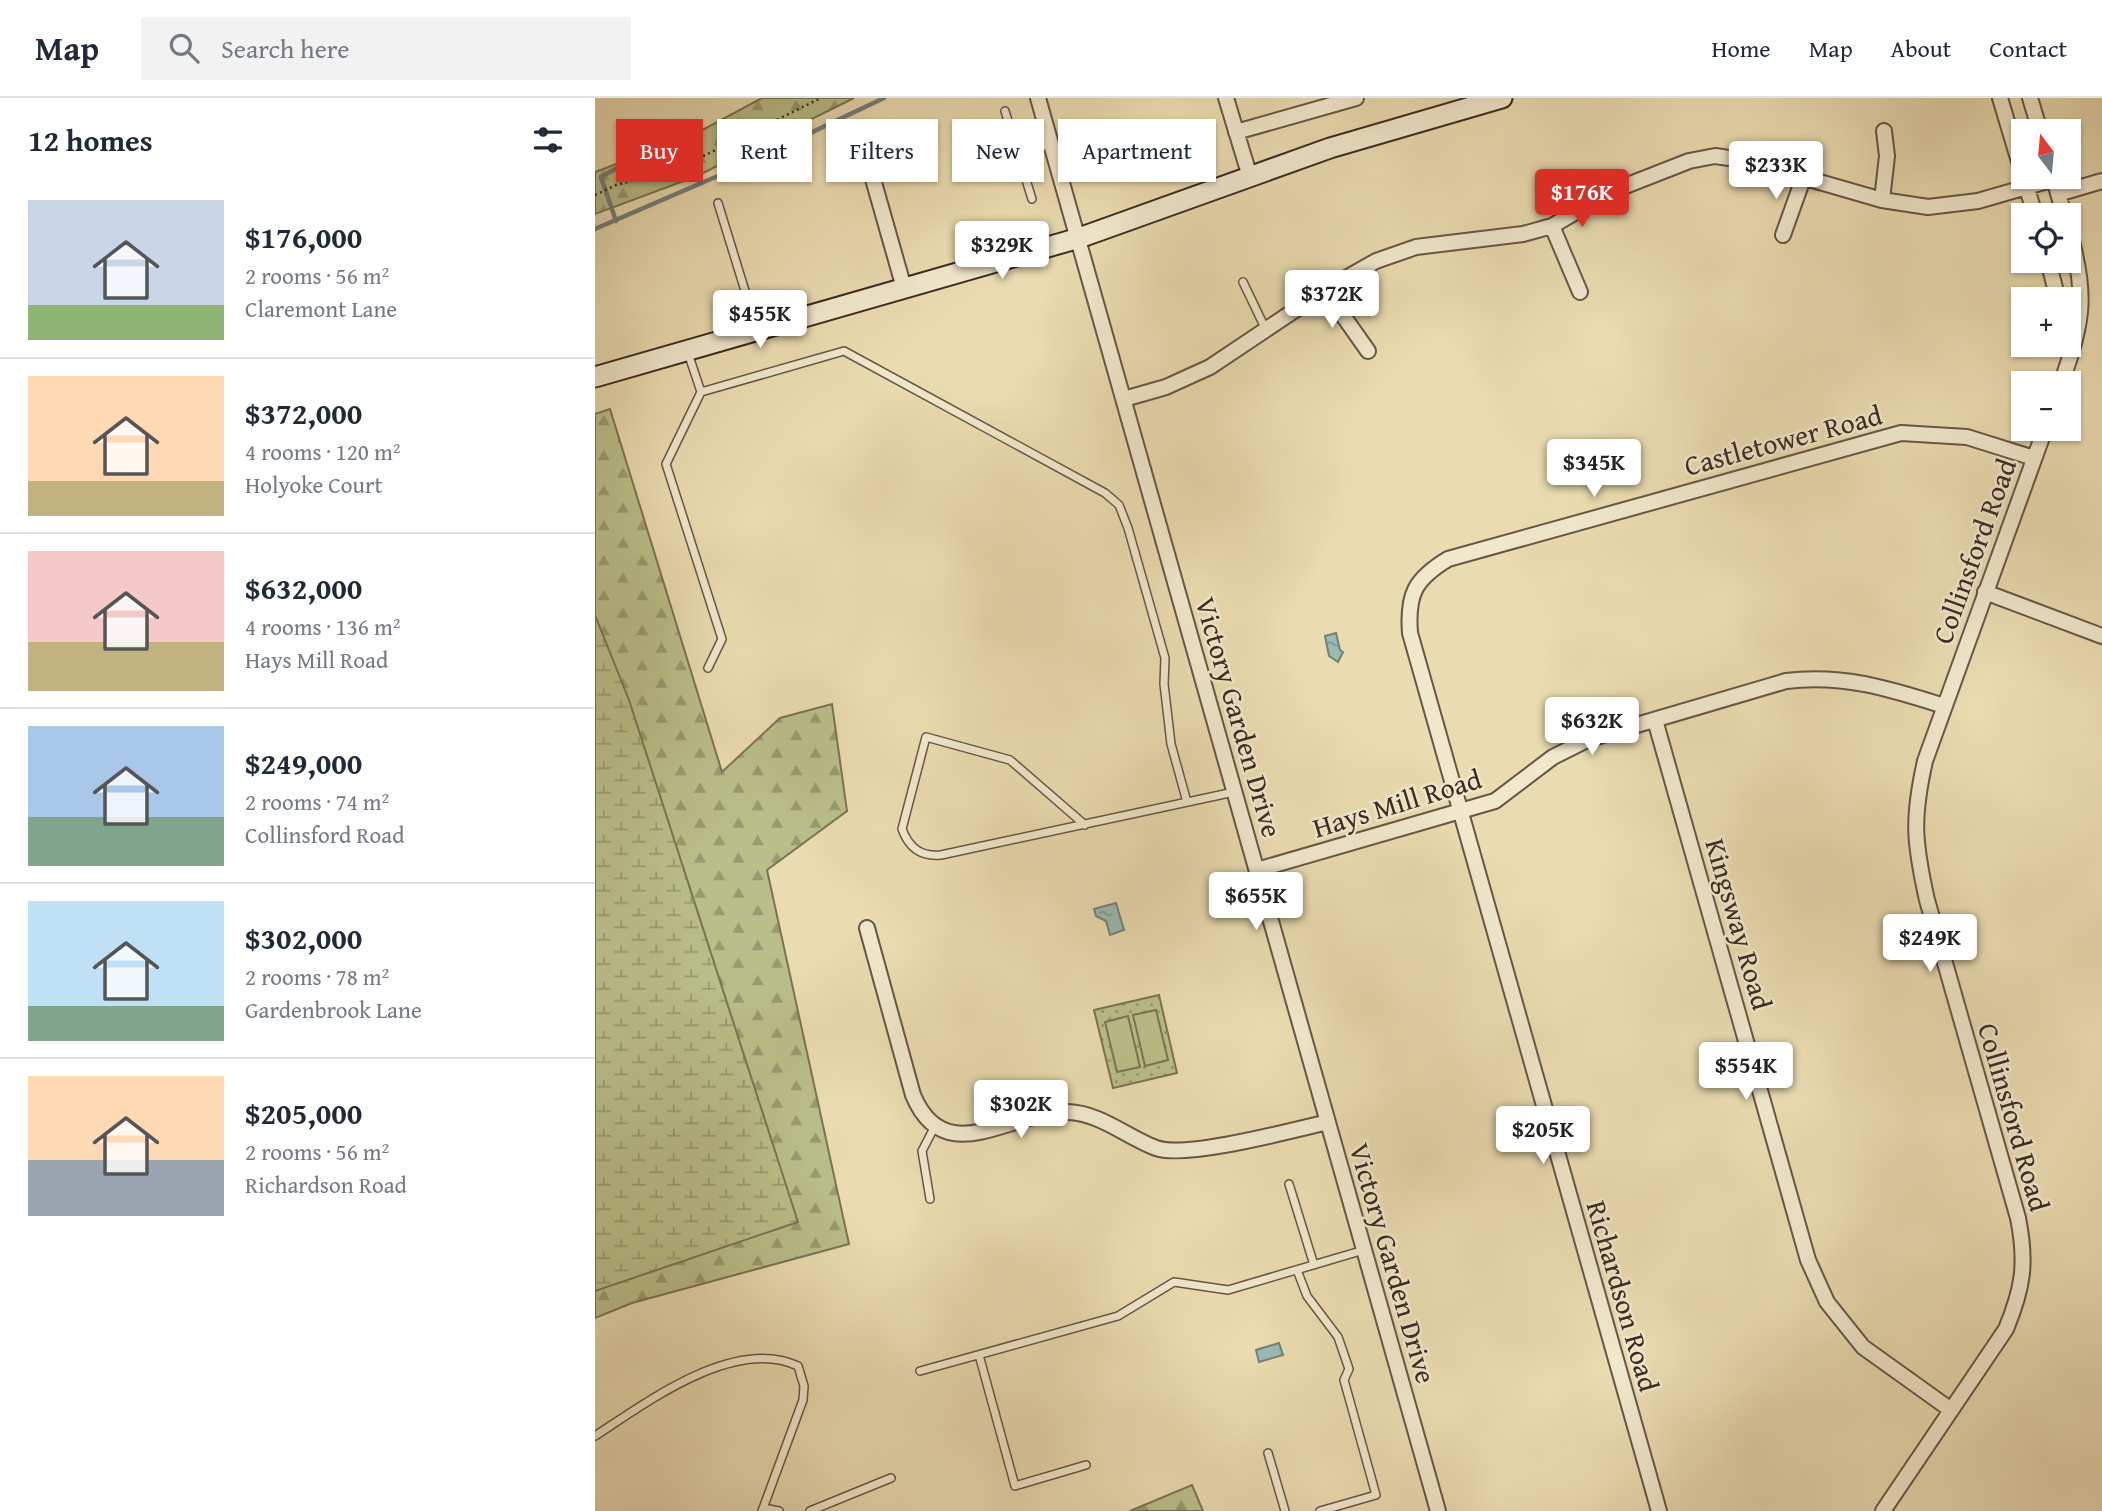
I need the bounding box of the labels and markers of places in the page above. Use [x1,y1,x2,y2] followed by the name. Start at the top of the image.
[1727,141,1825,201] pin: $233K
[1533,170,1631,229] pin: $176K
[953,222,1051,281] pin: $329K
[1283,271,1381,330] pin: $372K
[711,290,809,350] pin: $455K
[1545,440,1643,499] pin: $345K
[1543,698,1641,757] pin: $632K
[1207,872,1305,932] pin: $655K
[1881,914,1979,974] pin: $249K
[1697,1042,1795,1102] pin: $554K
[972,1080,1070,1140] pin: $302K
[1494,1107,1592,1166] pin: $205K

